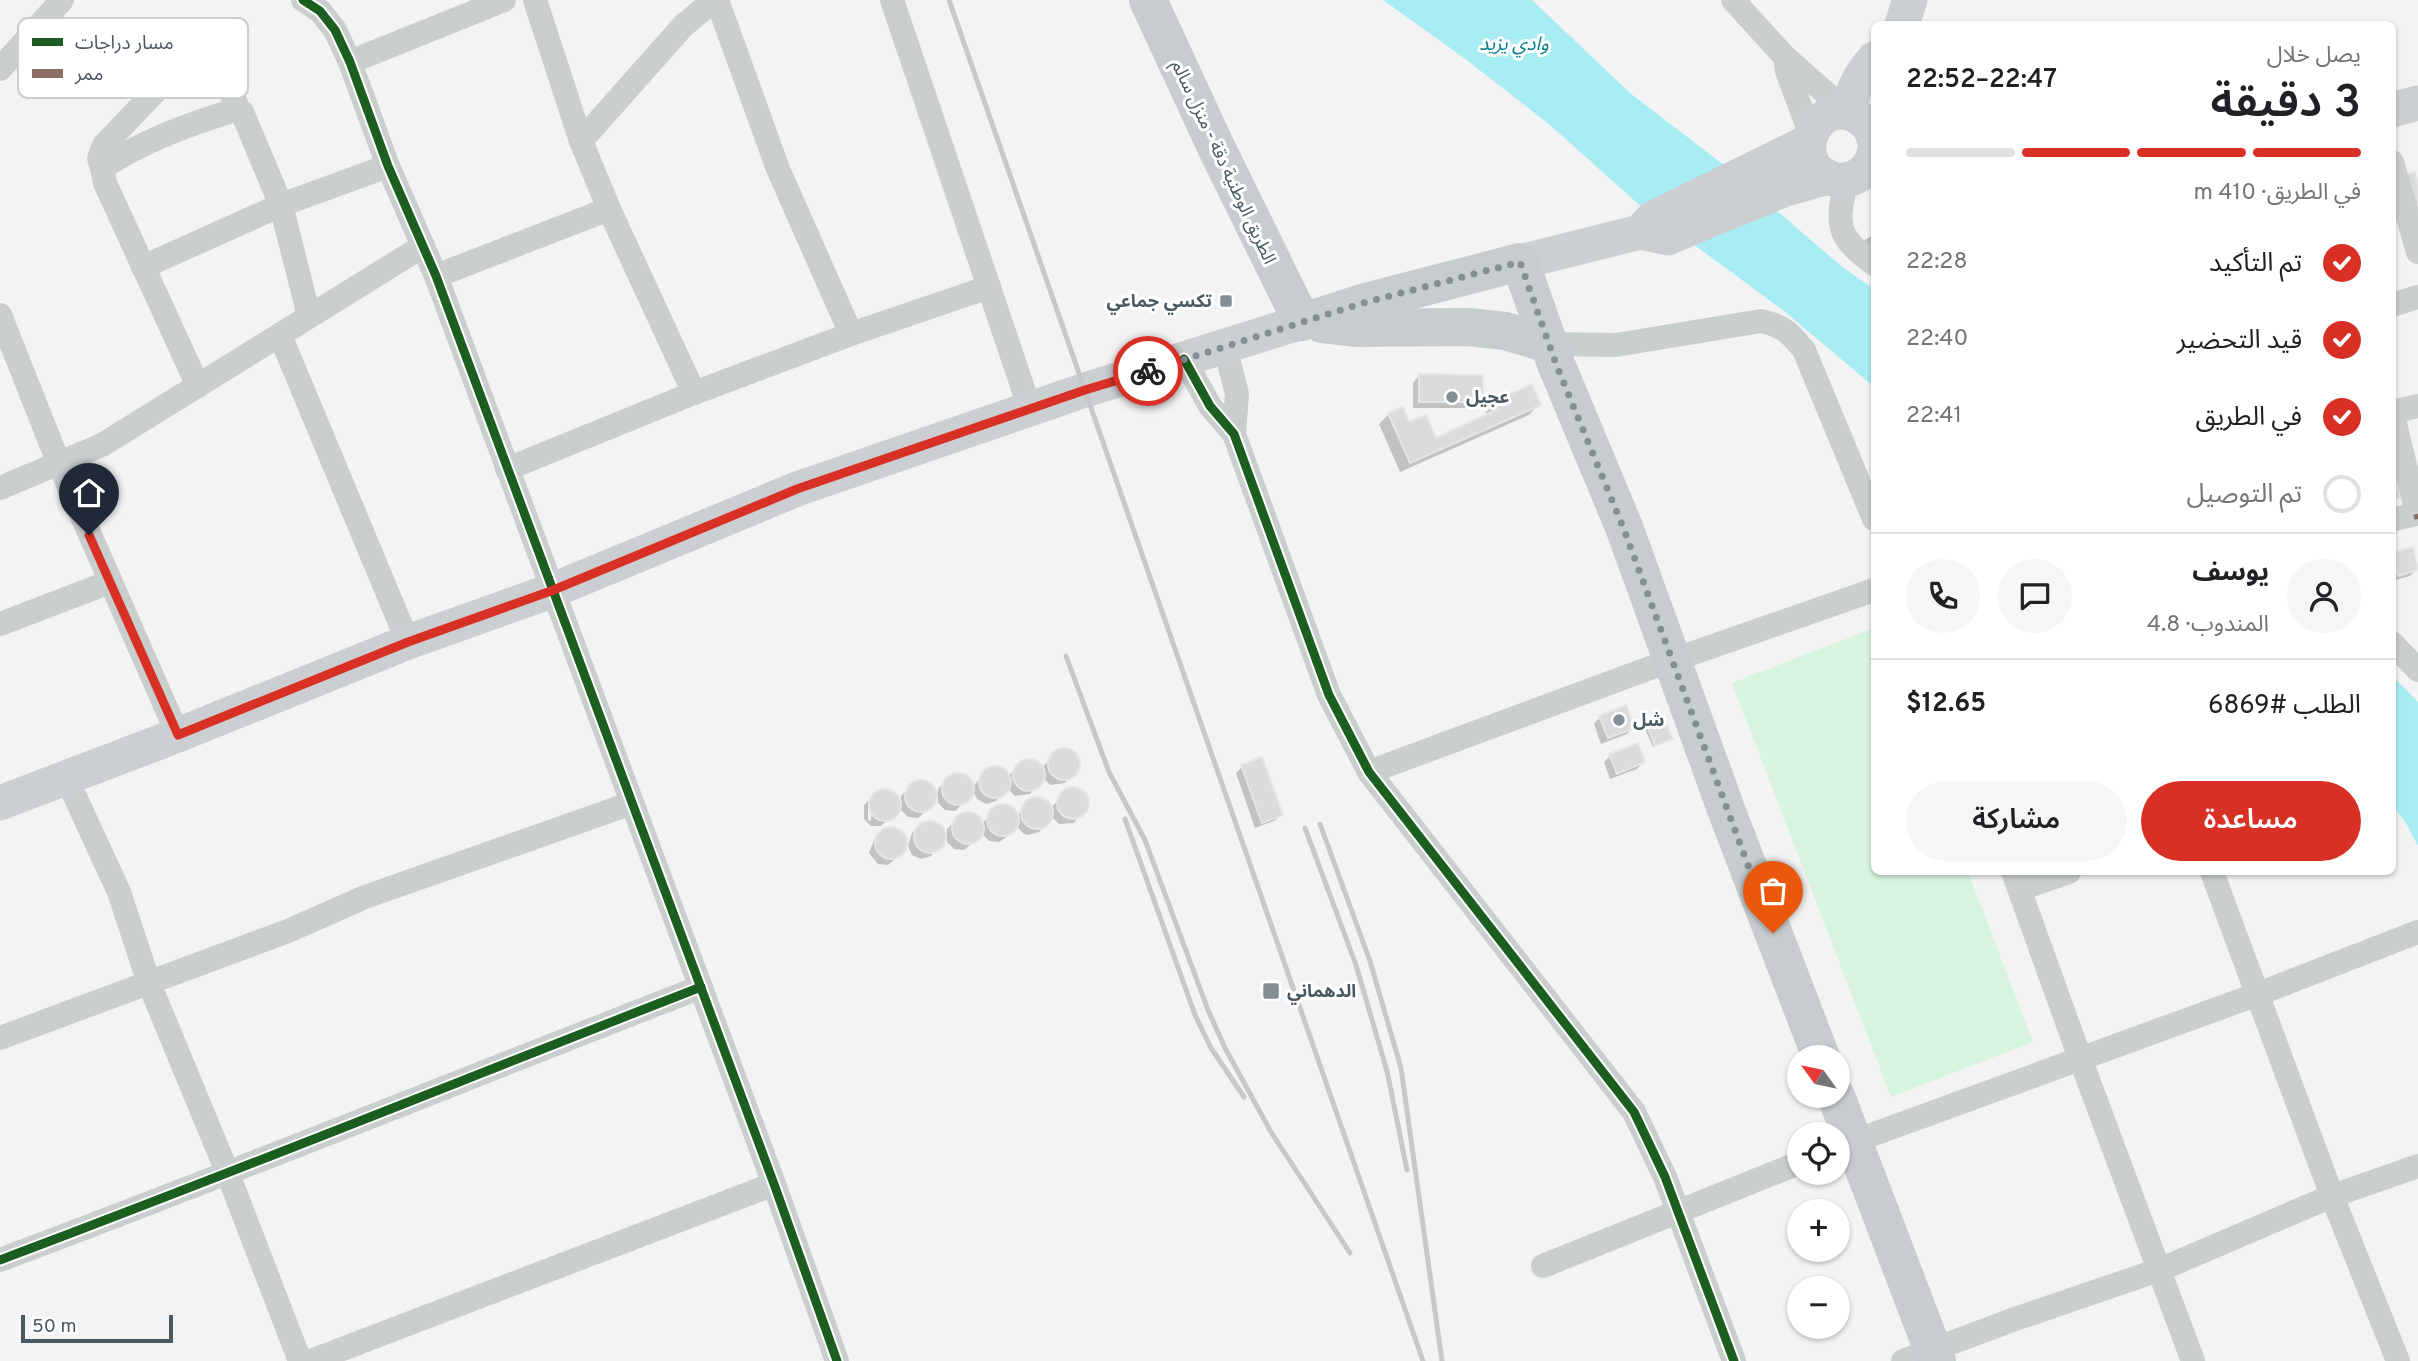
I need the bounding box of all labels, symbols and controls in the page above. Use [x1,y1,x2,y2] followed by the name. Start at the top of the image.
[18,18,248,98] legend
[75,32,174,56] text: مسار دراجات
[1479,33,1549,58] water label: وادي يزيد
[2267,42,2361,71] text: يصل خلال
[1165,57,1280,268] street label: الطريق الوطنية دقة - منزل سالم
[74,63,103,87] text: ممر
[1906,64,2057,97] text: 22:47–22:52
[2211,75,2361,134] text: 3 دقيقة
[2193,179,2361,208] text: في الطريق · 410 m
[2323,244,2361,282] icon: check
[1906,248,1967,277] text: 22:28
[2209,248,2302,281] text: تم التأكيد
[1106,291,1213,315] place label: تكسي جماعي
[1218,293,1234,309] marker: تكسي جماعي
[2323,321,2361,359] icon: check
[1906,325,1968,354] text: 22:40
[2177,325,2302,358] text: قيد التحضير
[1113,336,1183,406] courier
[1129,352,1167,390] icon: bike
[1466,387,1509,410] place label: عجيل
[1444,389,1460,405] marker: عجيل
[2323,398,2361,436] icon: check
[1906,402,1962,431] text: 22:41
[2195,402,2302,435] text: في الطريق
[59,463,119,535] pin
[70,474,108,512] icon: home
[2186,479,2302,512] text: تم التوصيل
[2192,557,2269,590] text: يوسف
[1906,559,1980,633] button: phone
[1998,559,2072,633] button: chat
[2287,559,2361,633] button: person
[2147,611,2269,640] text: المندوب · 4.8
[1906,688,1986,721] text: $12.65
[2208,690,2361,723] text: الطلب #6869
[1633,710,1664,733] place label: شل
[1611,712,1627,728] marker: شل
[1906,781,2127,861] button: مشاركة
[2141,781,2361,861] button: مساعدة
[1743,861,1803,933] pin
[1754,872,1792,910] icon: bag
[1261,981,1281,1001] marker: الدهماني
[1287,981,1356,1005] place label: الدهماني
[1787,1045,1850,1108] north arrow
[1787,1045,1850,1339] map controls
[1787,1122,1850,1185] button: locate
[1787,1199,1850,1262] button: +
[1787,1276,1850,1339] button: −
[21,1312,173,1344] scale bar
[32,1315,77,1339] text: 50 m

